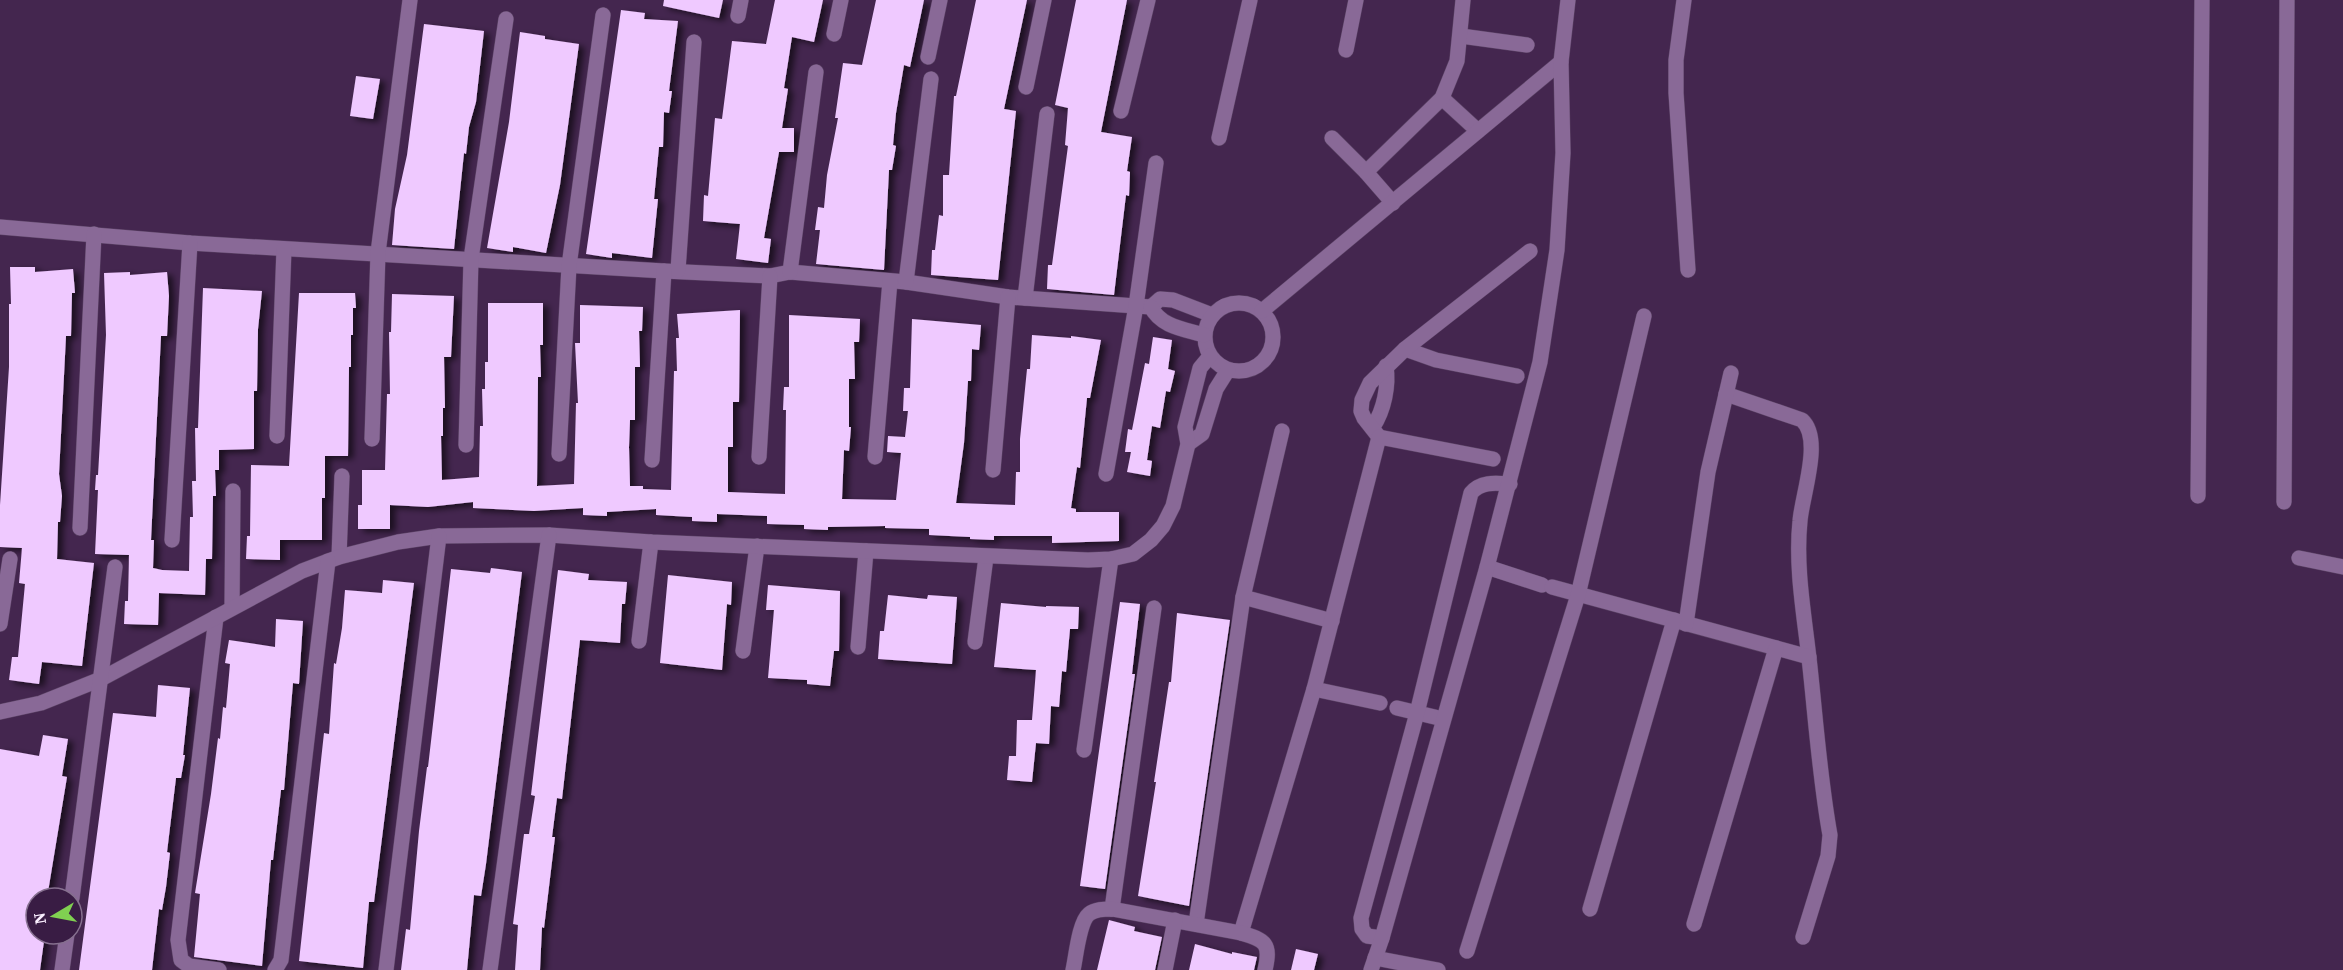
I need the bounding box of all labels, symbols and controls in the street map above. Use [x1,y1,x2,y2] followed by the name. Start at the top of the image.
[24,886,84,946] north arrow
[27,911,51,926] text: N

